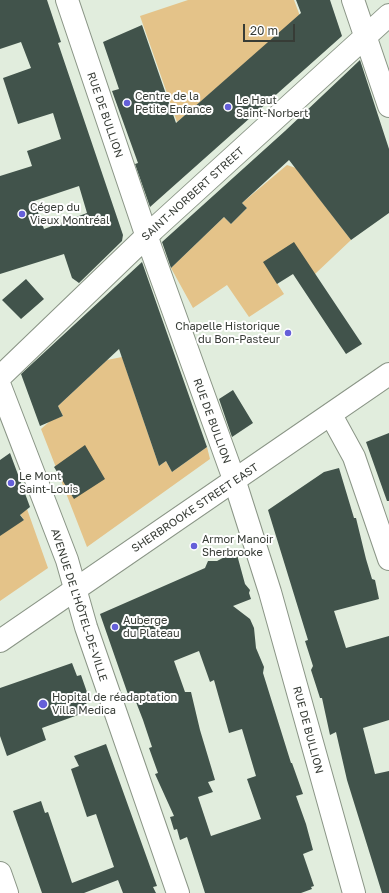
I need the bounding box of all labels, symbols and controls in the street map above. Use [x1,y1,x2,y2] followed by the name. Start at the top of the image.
[245,16,297,42] scale bar
[250,23,278,38] text: 20 m
[84,70,126,160] street label: RUE DE BULLION
[135,90,212,116] place label: Centre de la Petite Enfance
[236,94,309,120] place label: Le Haut Saint-Norbert
[122,98,132,108] marker: Centre de la Petite Enfance
[223,102,233,112] marker: Le Haut Saint-Norbert
[139,144,247,244] street label: SAINT-NORBERT STREET
[30,201,110,227] place label: Cégep du Vieux Montréal
[17,209,27,219] marker: Cégep du Vieux Montréal
[175,320,280,346] place label: Chapelle Historique du Bon-Pasteur
[283,328,293,338] marker: Chapelle Historique du Bon-Pasteur
[190,376,234,466] street label: RUE DE BULLION
[129,461,261,555] street label: SHERBROOKE STREET EAST
[19,470,78,496] place label: Le Mont Saint-Louis
[6,478,16,488] marker: Le Mont Saint-Louis
[48,527,110,683] street label: AVENUE DE L'HÔTEL-DE-VILLE
[202,533,273,559] place label: Armor Manoir Sherbrooke
[189,541,199,551] marker: Armor Manoir Sherbrooke
[123,614,180,640] place label: Auberge du Plateau
[110,622,120,632] marker: Auberge du Plateau
[290,685,326,775] street label: RUE DE BULLION
[52,691,177,717] place label: Hopital de réadaptation Villa Medica
[37,698,49,710] marker: Hopital de réadaptation Villa Medica

